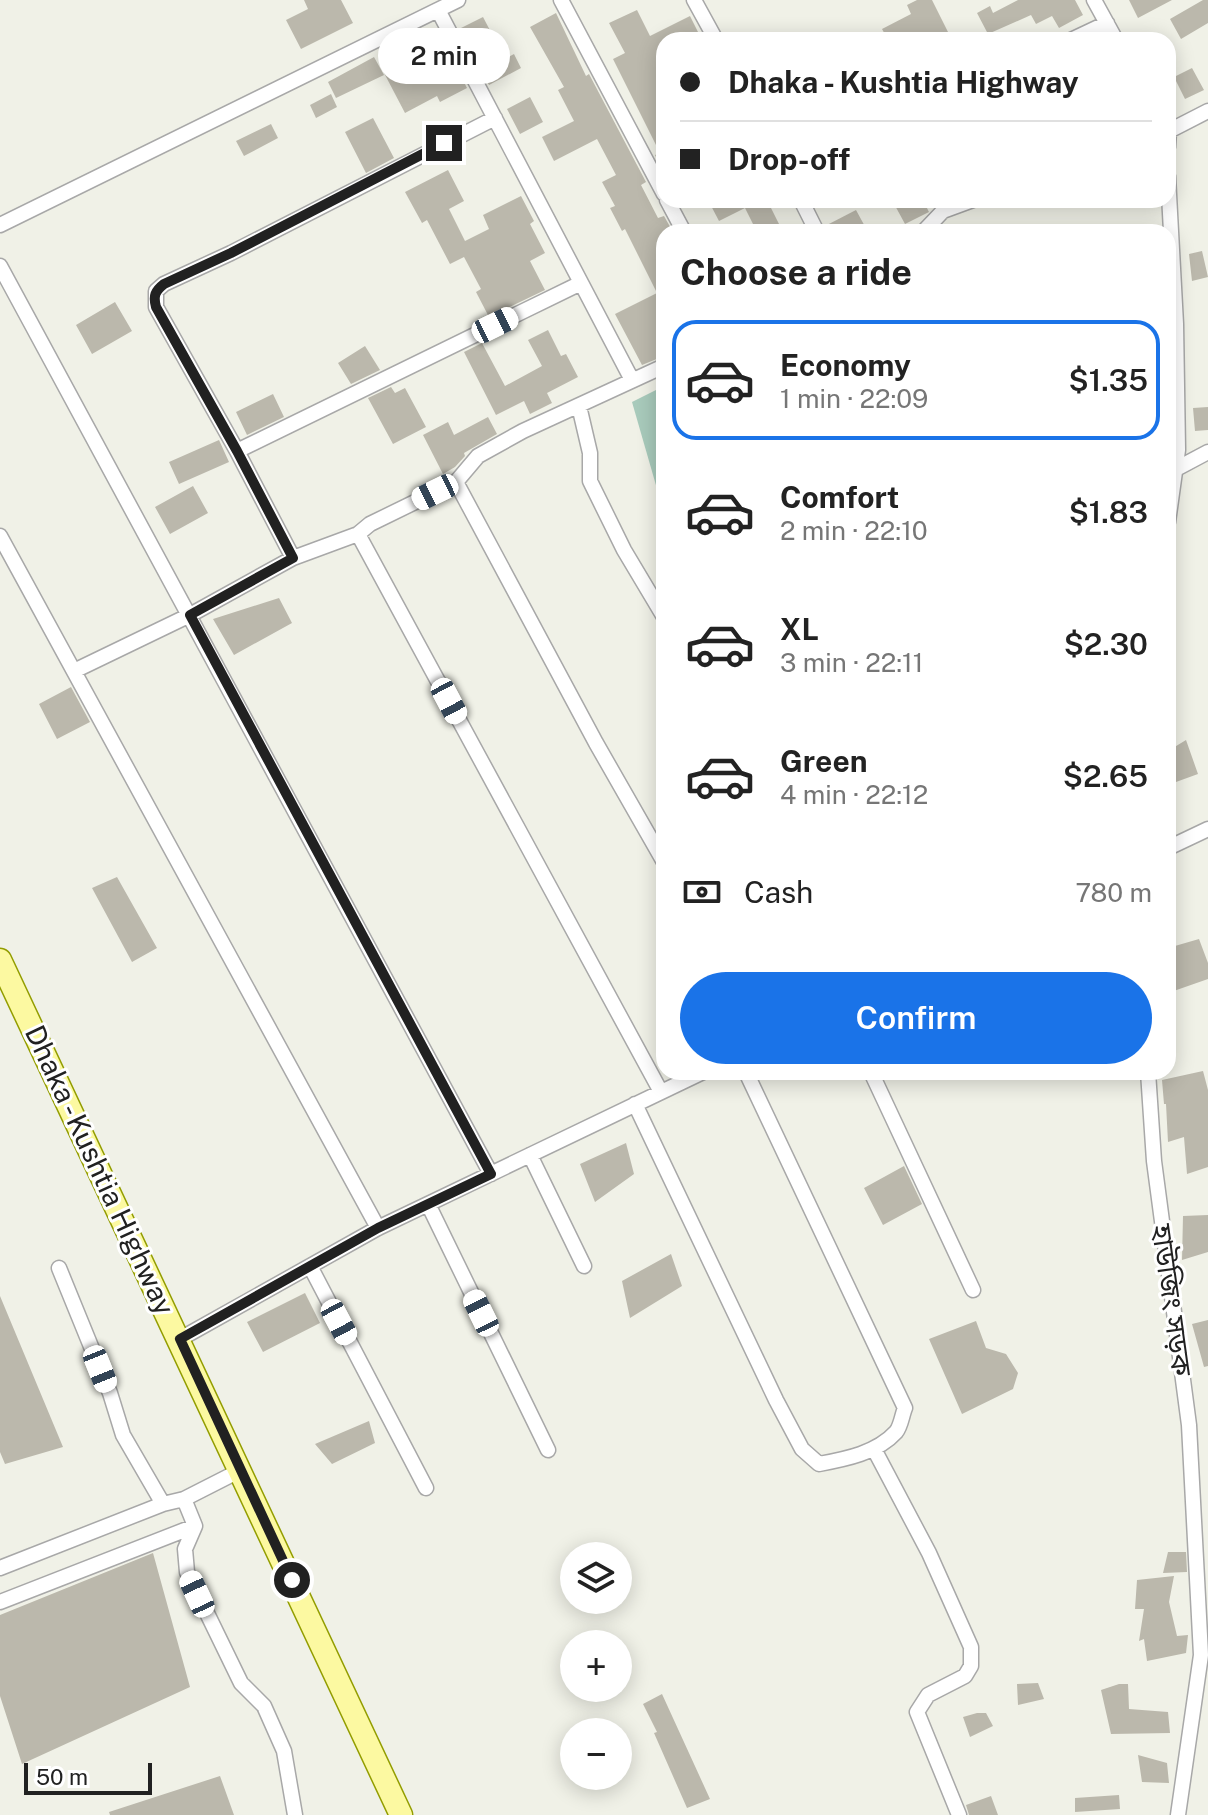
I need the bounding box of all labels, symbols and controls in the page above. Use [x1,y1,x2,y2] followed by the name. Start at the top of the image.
[378,27,510,83] callout: 2 min
[410,40,478,71] text: 2 min
[728,64,1079,100] text: Dhaka - Kushtia Highway
[426,125,462,161] route end
[728,141,850,177] text: Drop-off
[680,251,912,293] text: Choose a ride
[468,304,522,346] car
[684,344,756,416] icon: car
[780,347,911,383] text: Economy
[1069,362,1148,398] text: $1.35
[780,383,928,414] text: 1 min · 22:09
[408,471,462,513] car
[684,476,756,548] icon: car
[780,479,899,515] text: Comfort
[1069,494,1148,530] text: $1.83
[780,515,928,546] text: 2 min · 22:10
[684,608,756,680] icon: car
[780,611,819,647] text: XL
[1064,626,1148,662] text: $2.30
[780,647,923,678] text: 3 min · 22:11
[427,674,471,728] car
[684,740,756,812] icon: car
[780,743,867,779] text: Green
[1063,758,1148,794] text: $2.65
[780,779,928,810] text: 4 min · 22:12
[680,870,724,914] icon: cash
[744,874,813,910] text: Cash
[1076,877,1152,908] text: 780 m
[680,972,1152,1064] button: Confirm
[19,1020,182,1320] street label: Dhaka - Kushtia Highway
[1145,1221,1200,1378] street label: হাউজিং সড়ক
[460,1286,502,1340] car
[317,1295,361,1349] car
[80,1342,120,1396] car
[560,1542,632,1790] map controls
[560,1542,632,1614] button: layers
[274,1562,310,1598] route start
[176,1567,218,1621] car
[560,1630,632,1702] button: +
[560,1718,632,1790] button: −
[24,1759,152,1795] scale bar
[36,1764,88,1790] text: 50 m

